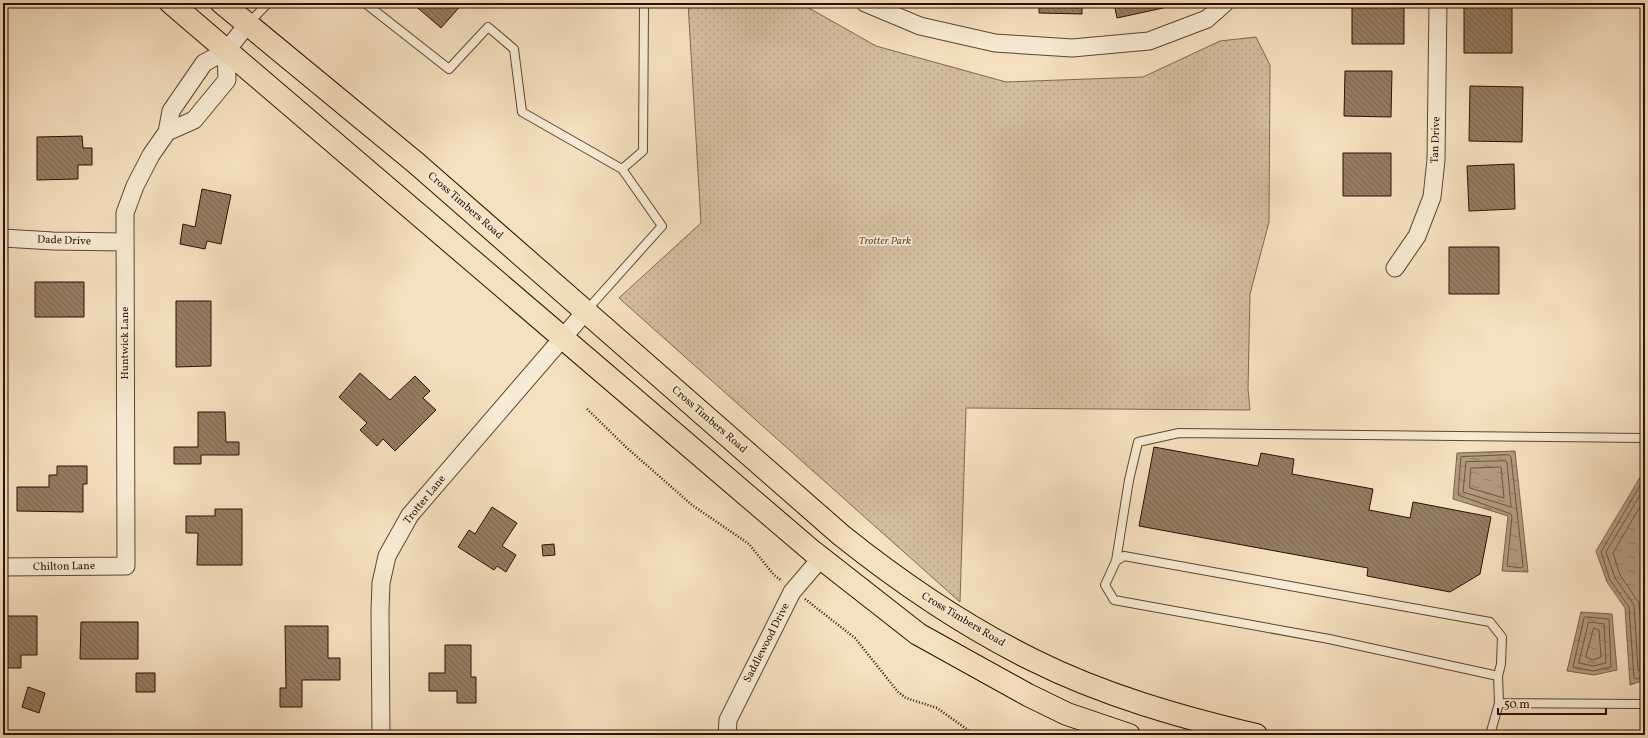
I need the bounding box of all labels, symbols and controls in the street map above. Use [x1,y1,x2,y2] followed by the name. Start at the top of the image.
[1428,116,1444,164] street label: Tan Drive
[424,169,506,243] street label: Cross Timbers Road
[37,233,91,249] street label: Dade Drive
[859,234,911,249] park label: Trotter Park
[118,307,133,380] street label: Huntwick Lane
[668,383,750,457] street label: Cross Timbers Road
[400,472,450,528] street label: Trotter Lane
[33,559,95,575] street label: Chilton Lane
[918,589,1008,651] street label: Cross Timbers Road
[740,601,794,685] street label: Saddlewood Drive
[1498,690,1606,716] scale bar
[1504,697,1530,713] text: 50 m

